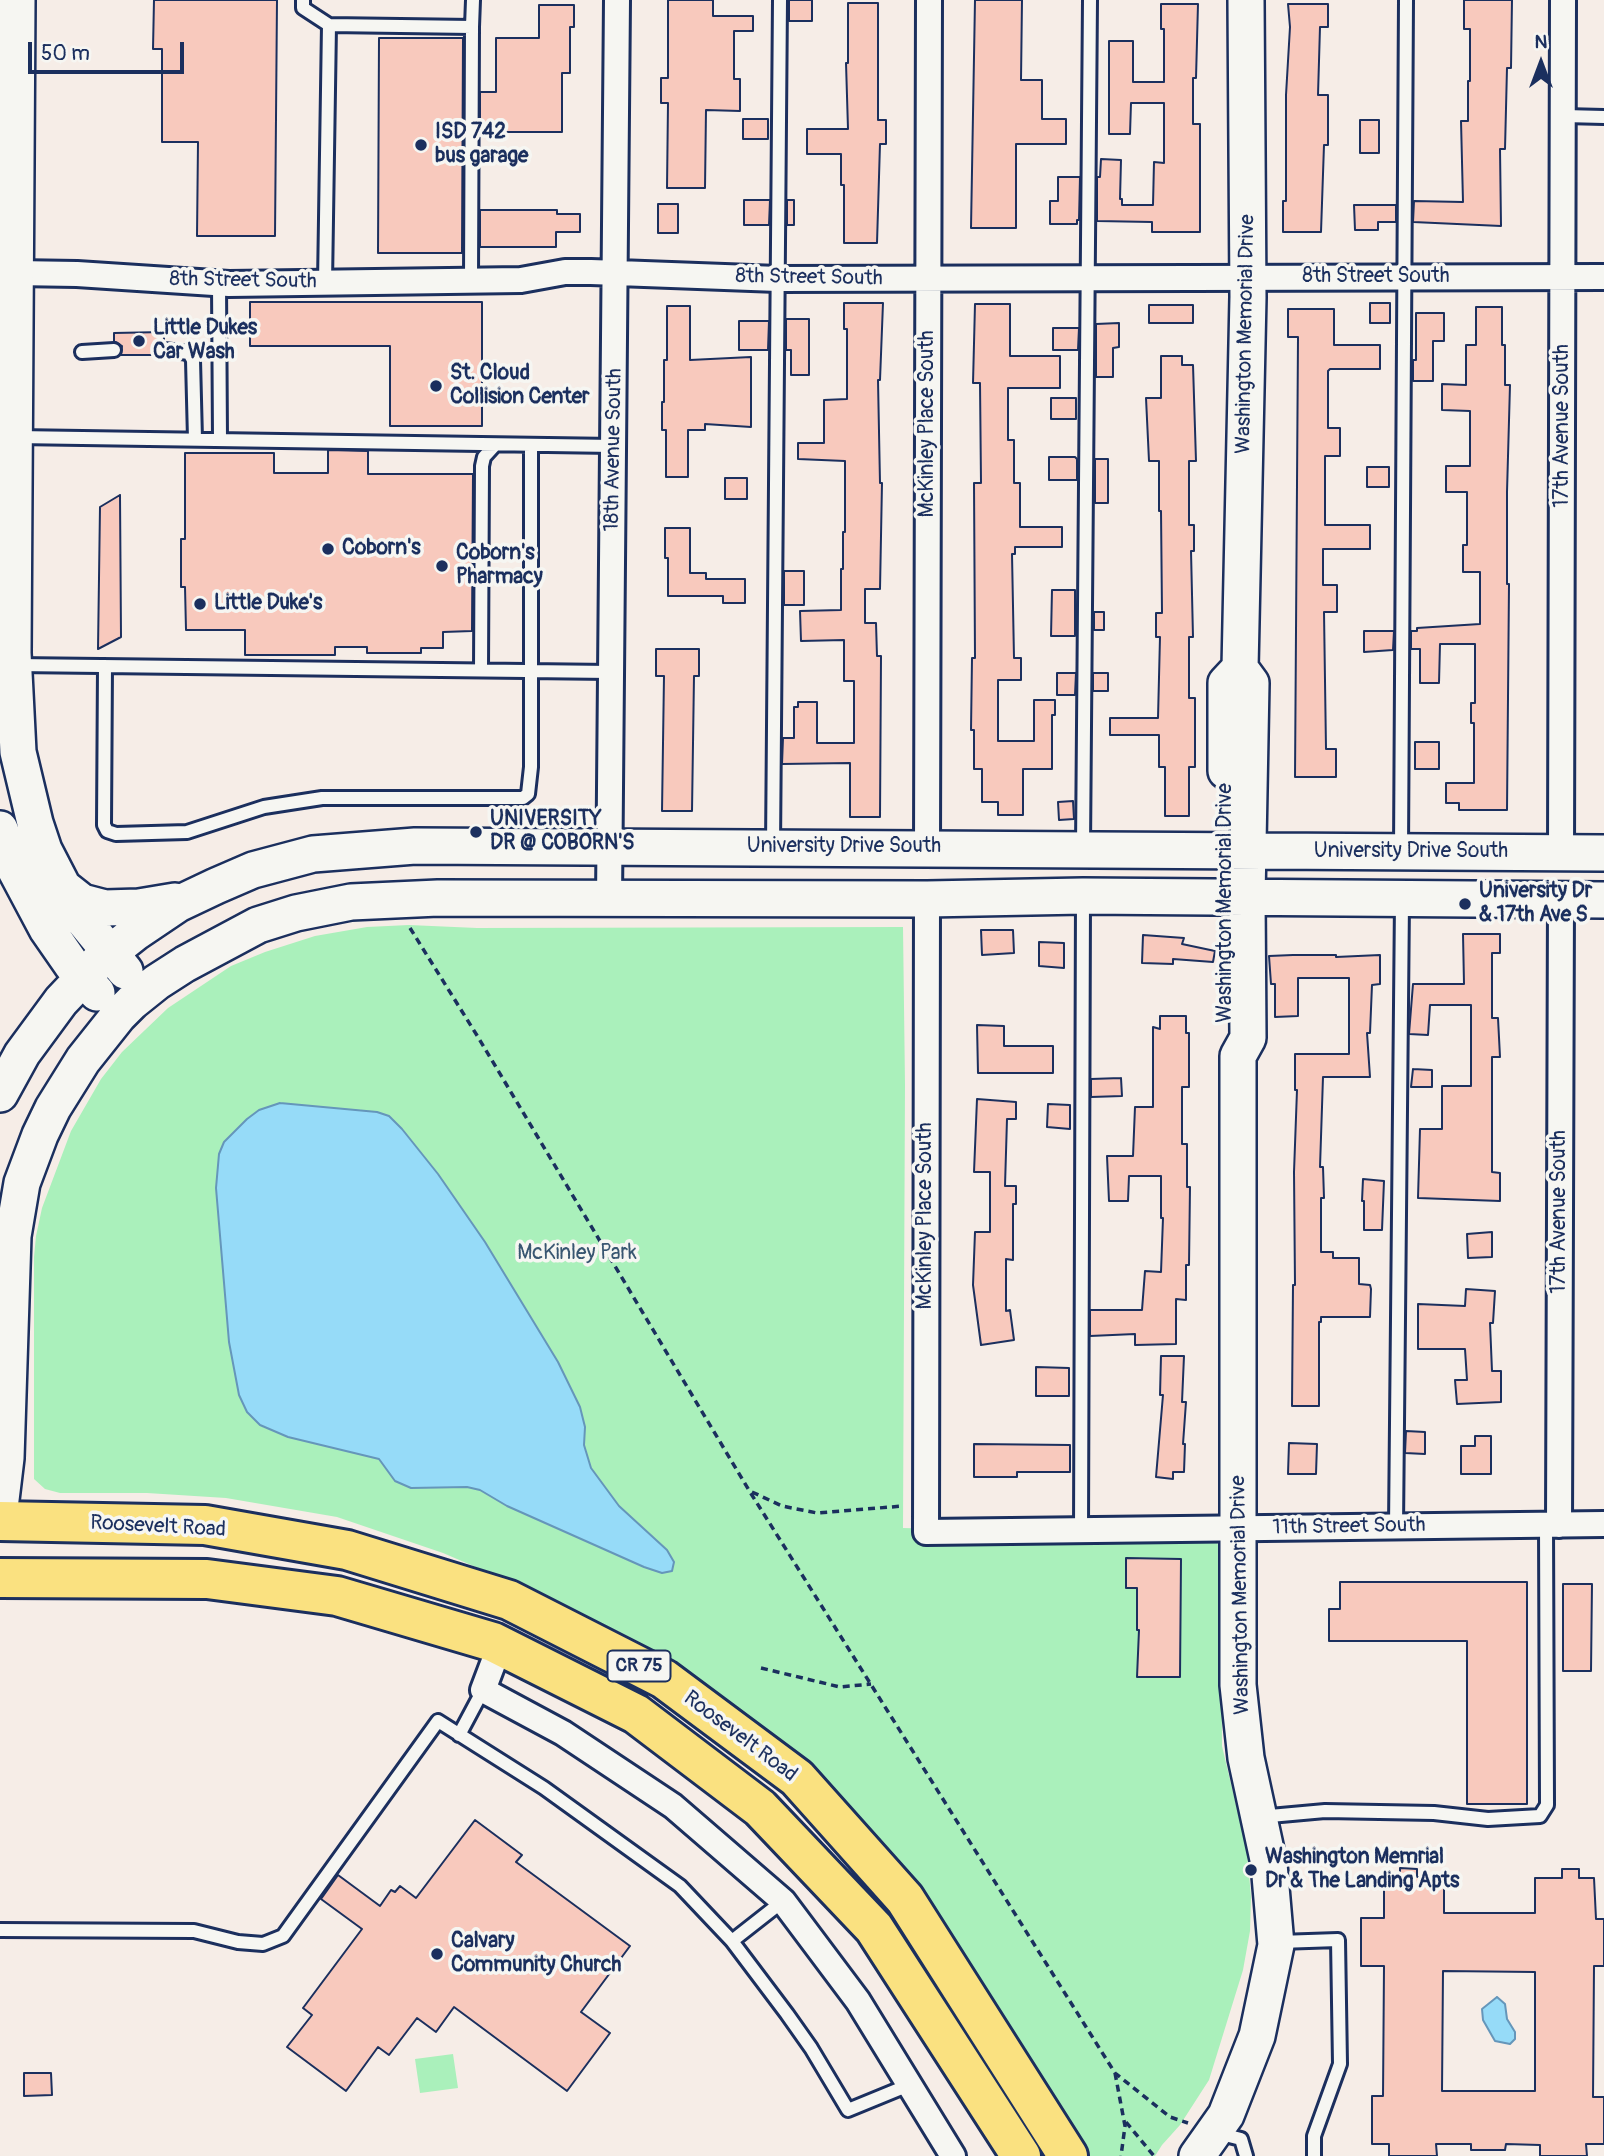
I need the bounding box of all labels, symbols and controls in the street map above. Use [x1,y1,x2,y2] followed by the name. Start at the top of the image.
[32,28,187,72] scale bar
[1506,28,1576,98] north arrow
[1535,30,1547,54] text: N
[41,40,90,67] text: 50 m
[435,120,528,170] place label: ISD 742 bus garage
[413,137,429,153] marker: ISD 742 bus garage
[1231,214,1261,454] street label: Washington Memorial Drive
[735,264,883,292] street label: 8th Street South
[1302,264,1450,290] street label: 8th Street South
[169,267,317,295] street label: 8th Street South
[153,316,257,366] place label: Little Dukes Car Wash
[915,330,941,518] street label: McKinley Place South
[131,333,147,349] marker: Little Dukes Car Wash
[1550,344,1576,508] street label: 17th Avenue South
[450,361,589,411] place label: St. Cloud Collision Center
[600,368,628,532] street label: 18th Avenue South
[428,378,444,394] marker: St. Cloud Collision Center
[342,536,421,562] place label: Coborn's
[320,541,336,557] marker: Coborn's
[456,541,543,591] place label: Coborn's Pharmacy
[434,558,450,574] marker: Coborn's Pharmacy
[214,591,322,617] place label: Little Duke's
[192,596,208,612] marker: Little Duke's
[1213,783,1239,1023] street label: Washington Memorial Drive
[490,807,635,857] place label: UNIVERSITY DR @ COBORN'S
[468,824,484,840] marker: UNIVERSITY DR @ COBORN'S
[747,834,941,860] street label: University Drive South
[1314,839,1508,865] street label: University Drive South
[1479,879,1592,929] place label: University Dr & 17th Ave S
[1457,896,1473,912] marker: University Dr & 17th Ave S
[913,1122,939,1310] street label: McKinley Place South
[1547,1130,1573,1294] street label: 17th Avenue South
[517,1241,637,1267] park label: McKinley Park
[1226,1475,1256,1715] street label: Washington Memorial Drive
[90,1511,226,1543] street label: Roosevelt Road
[1272,1513,1426,1541] street label: 11th Street South
[608,1650,670,1682] road number: CR 75
[678,1686,802,1788] street label: Roosevelt Road
[1265,1845,1459,1895] place label: Washington Memrial Dr & The Landing Apts
[1243,1862,1259,1878] marker: Washington Memrial Dr & The Landing Apts
[451,1929,621,1979] place label: Calvary Community Church
[429,1946,445,1962] marker: Calvary Community Church

